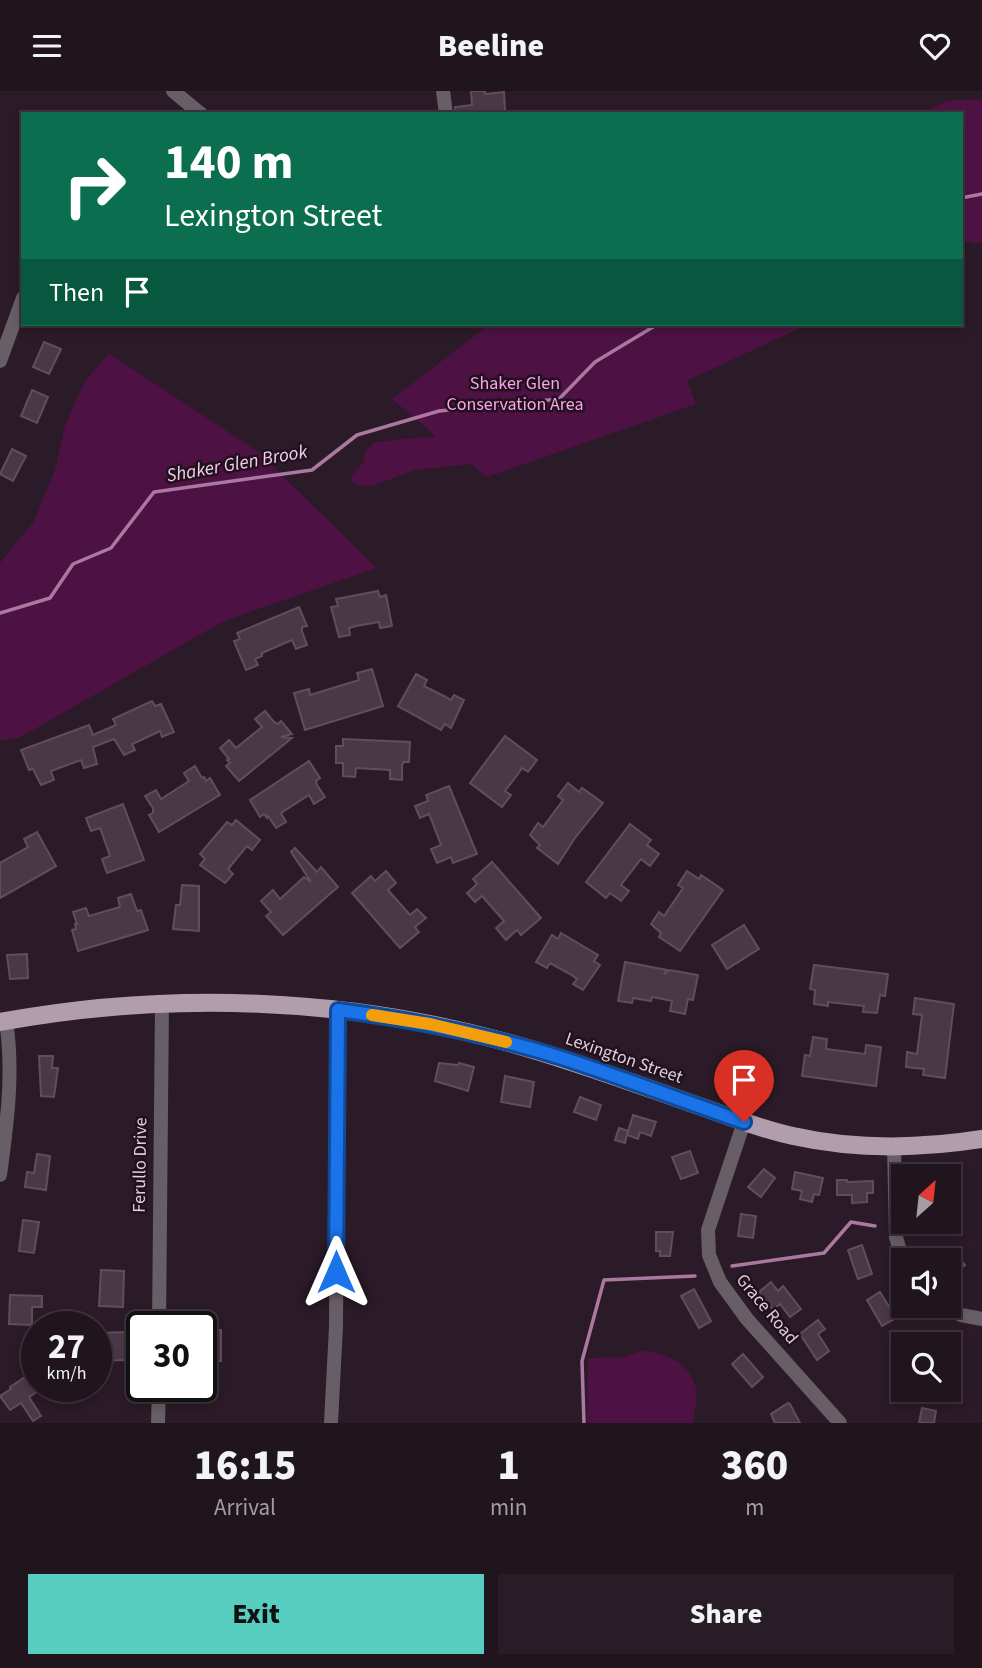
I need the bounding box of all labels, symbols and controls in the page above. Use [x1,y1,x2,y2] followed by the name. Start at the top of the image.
[438,23,544,69] text: Beeline
[28,27,66,65] icon: menu
[916,27,954,65] icon: heart
[164,128,293,198] text: 140 m
[49,140,140,231] icon: right
[164,193,382,239] text: Lexington Street
[118,273,156,311] icon: arrive
[49,274,104,311] text: Then
[446,371,584,417] park label: Shaker Glen Conservation Area
[165,438,310,490] water label: Shaker Glen Brook
[562,1026,686,1090] street label: Lexington Street
[714,1050,774,1122] pin
[725,1061,763,1099] icon: arrive
[127,1117,153,1213] street label: Ferullo Drive
[891,1164,961,1234] north arrow
[891,1164,961,1402] map controls
[299,1235,373,1309] position arrow
[891,1248,961,1318] button: sound
[730,1268,804,1350] street label: Grace Road
[126,1311,217,1402] speed limit sign: 30
[48,1322,85,1372] text: 27
[891,1332,961,1402] button: search
[47,1361,86,1386] text: km/h
[194,1436,296,1496] text: 16:15
[497,1436,520,1496] text: 1
[721,1436,788,1496] text: 360
[214,1491,276,1524] text: Arrival
[490,1491,527,1524] text: min
[745,1491,764,1524] text: m
[28,1574,484,1654] button: Exit
[498,1574,954,1654] button: Share

